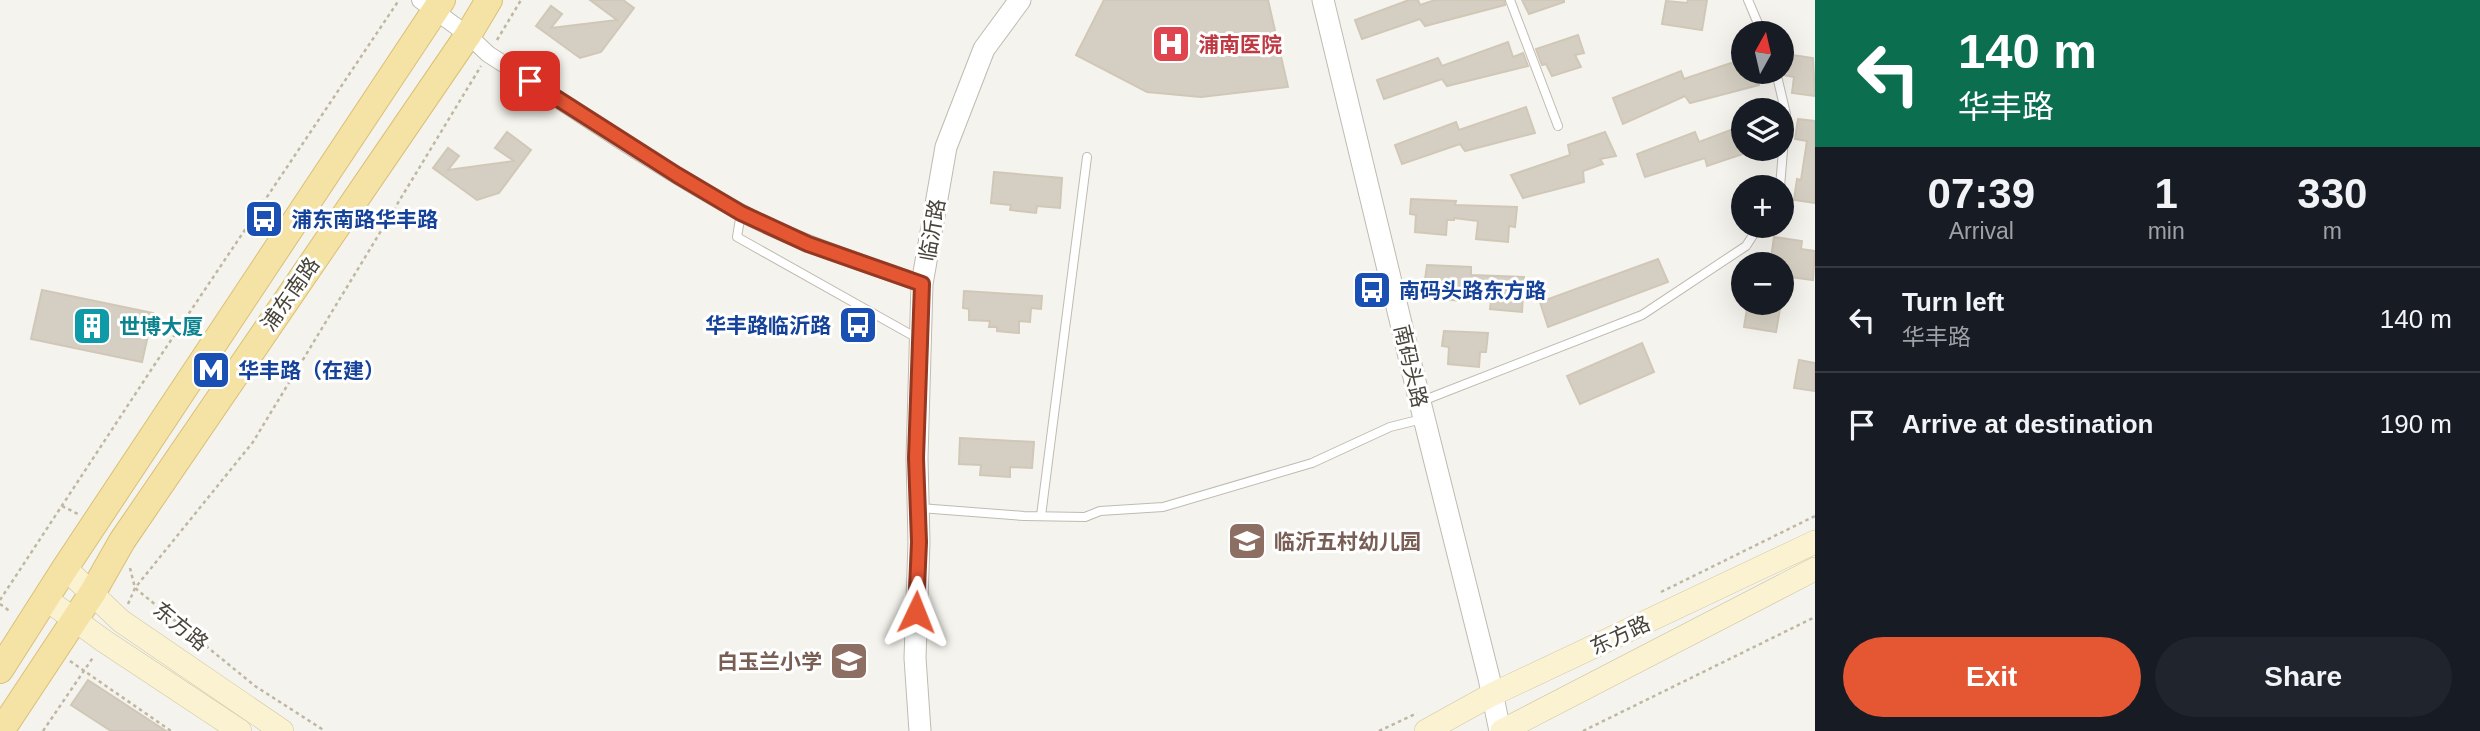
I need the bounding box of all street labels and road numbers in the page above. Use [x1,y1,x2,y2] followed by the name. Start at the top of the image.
[915,197,949,263] street label: 临沂路
[256,253,324,335] street label: 浦东南路
[1390,322,1432,410] street label: 南码头路
[149,597,213,655] street label: 东方路
[1587,611,1653,659] street label: 东方路

